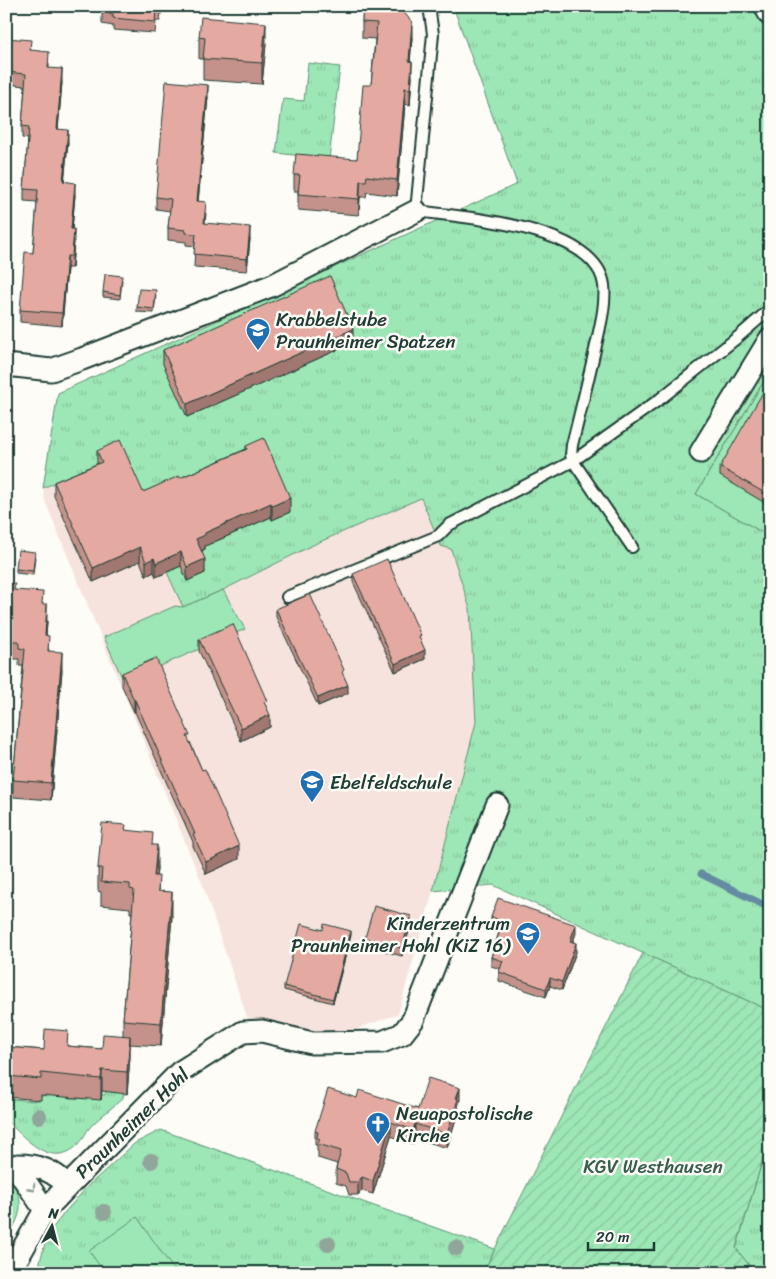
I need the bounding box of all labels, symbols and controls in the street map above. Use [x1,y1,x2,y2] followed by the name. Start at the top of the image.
[276,303,456,358] place label: Krabbelstube Praunheimer Spatzen
[245,317,271,351] school or university icon: Krabbelstube Praunheimer Spatzen
[330,766,452,799] place label: Ebelfeldschule
[299,769,325,803] school or university icon: Ebelfeldschule
[291,907,511,962] place label: Kinderzentrum Praunheimer Hohl (KiZ 16)
[515,921,541,955] school or university icon: Kinderzentrum Praunheimer Hohl (KiZ 16)
[67,1059,197,1187] street label: Praunheimer Hohl
[396,1097,533,1152] place label: Neuapostolische Kirche
[365,1111,391,1145] church icon: Neuapostolische Kirche
[583,1150,723,1183] park label: KGV Westhausen
[26,1183,35,1192] one-way arrow
[46,1200,60,1227] text: N
[28,1202,78,1252] north arrow
[588,1219,655,1251] scale bar
[596,1224,630,1250] text: 20 m

